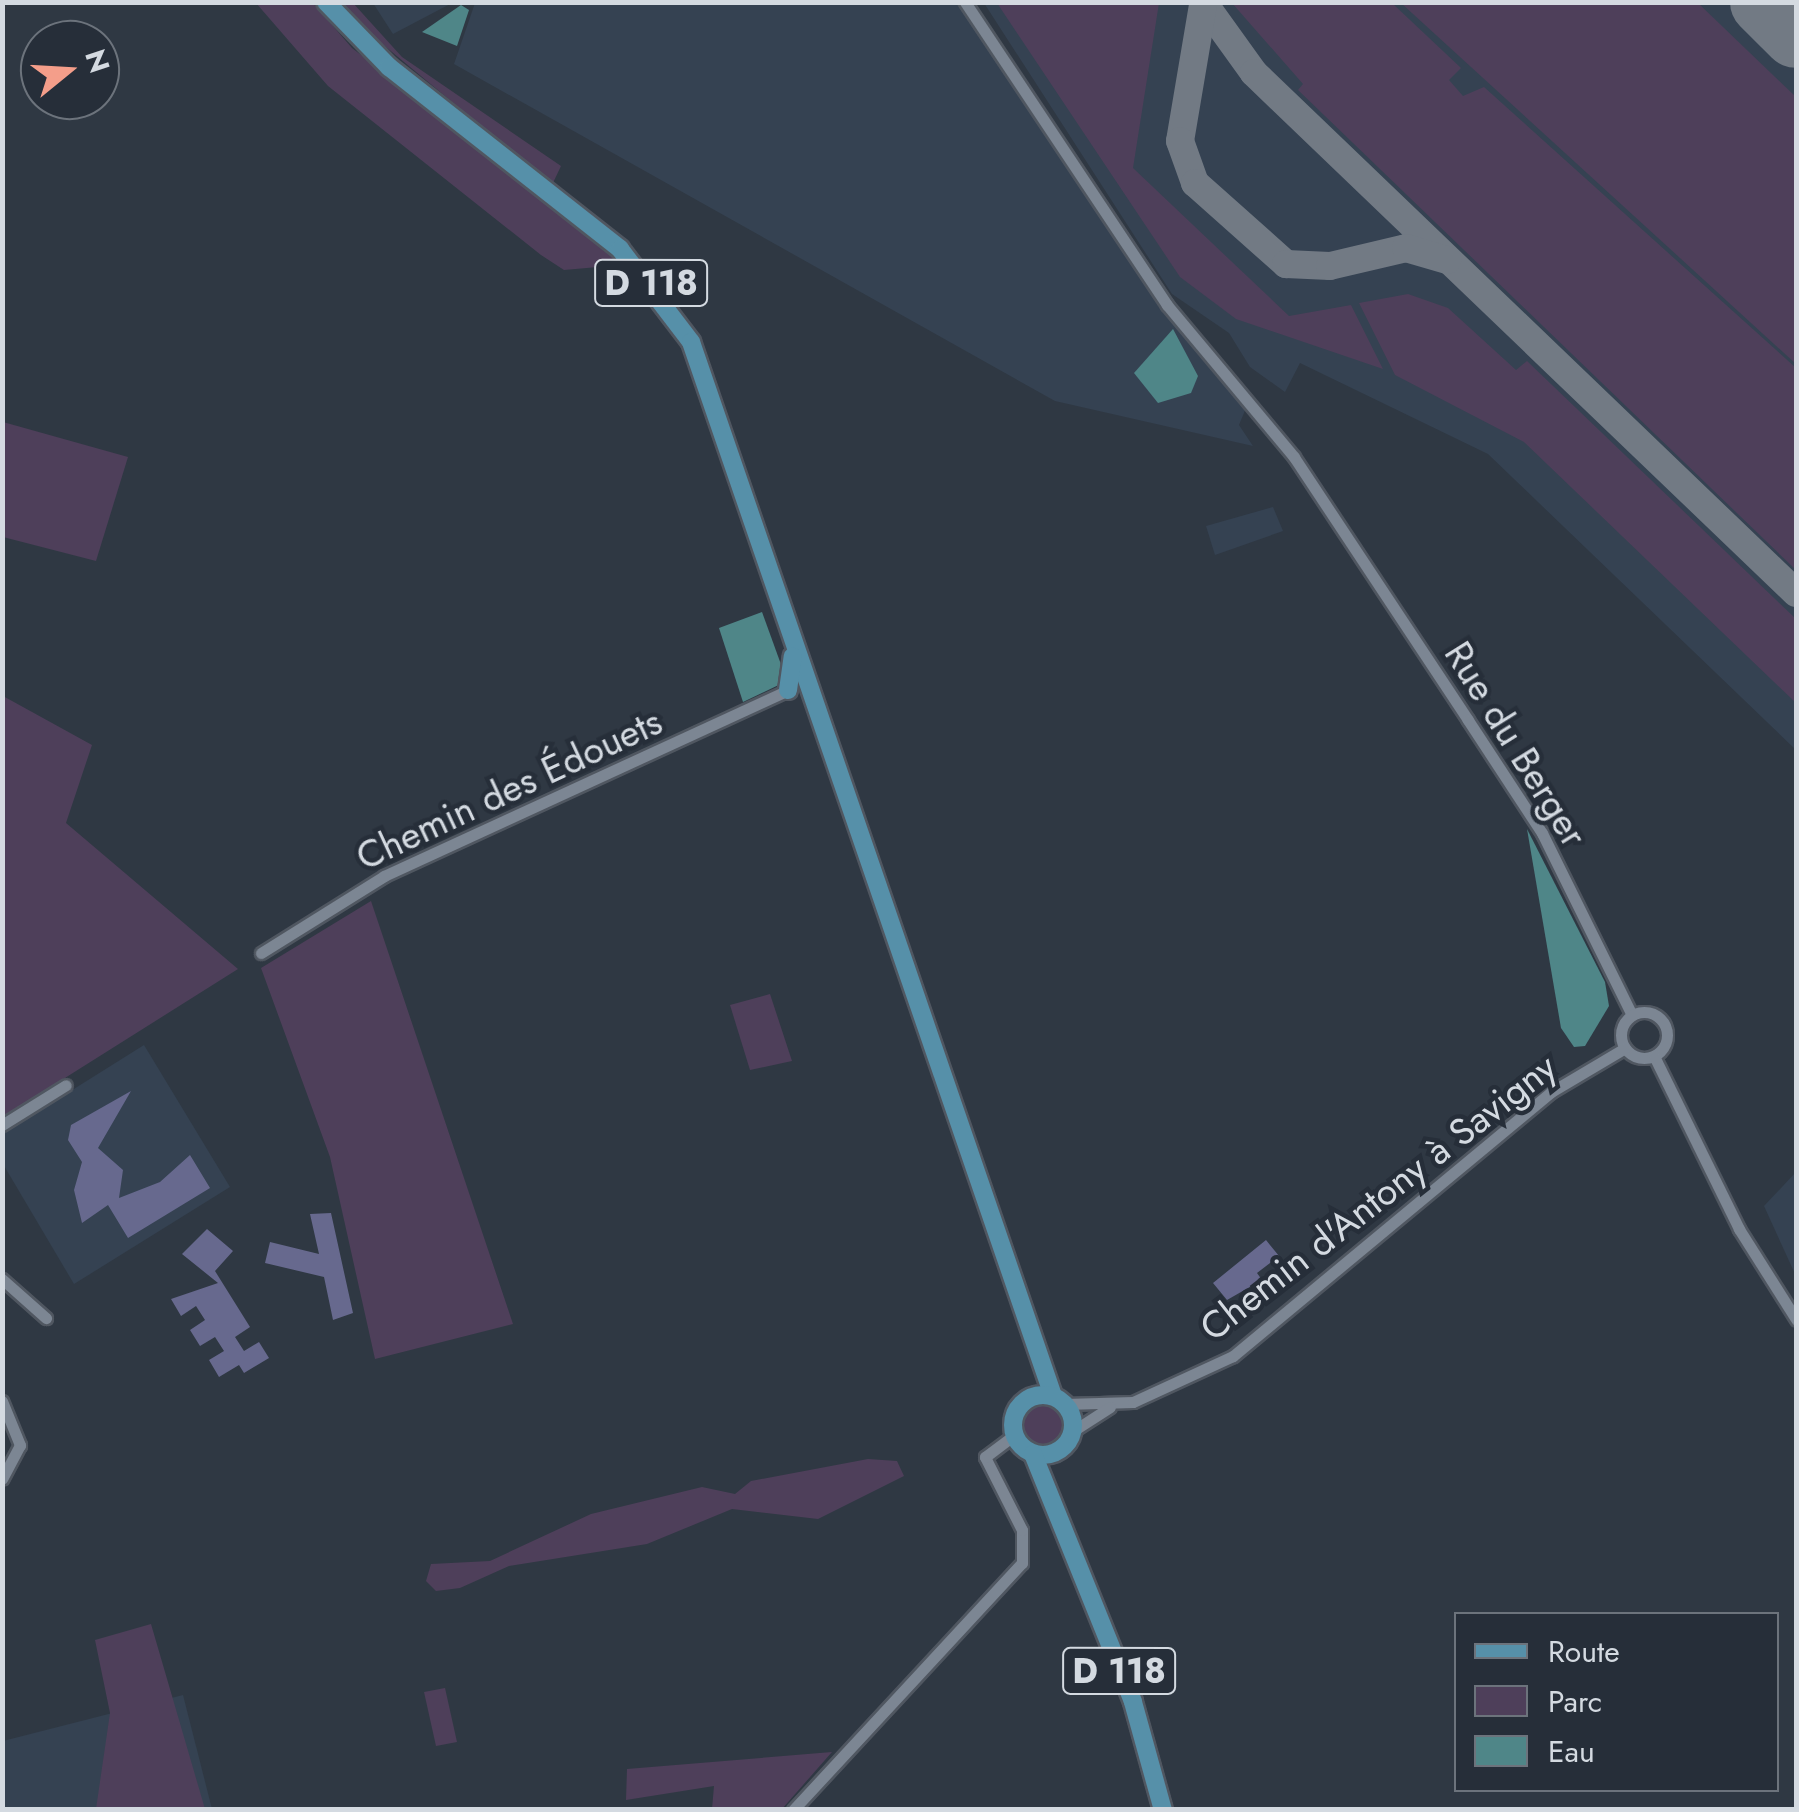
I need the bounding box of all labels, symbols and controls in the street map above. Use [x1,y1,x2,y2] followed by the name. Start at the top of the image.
[20,20,120,120] north arrow
[74,44,120,78] text: N
[594,253,708,313] road number: D 118
[1435,633,1597,855] street label: Rue du Berger
[349,698,669,880] street label: Chemin des Édouets
[1191,1044,1565,1350] street label: Chemin d'Antony à Savigny
[1454,1612,1779,1792] legend
[1548,1630,1620,1673] text: Route
[1062,1641,1176,1701] road number: D 118
[1548,1680,1602,1723] text: Parc
[1548,1730,1595,1773] text: Eau

